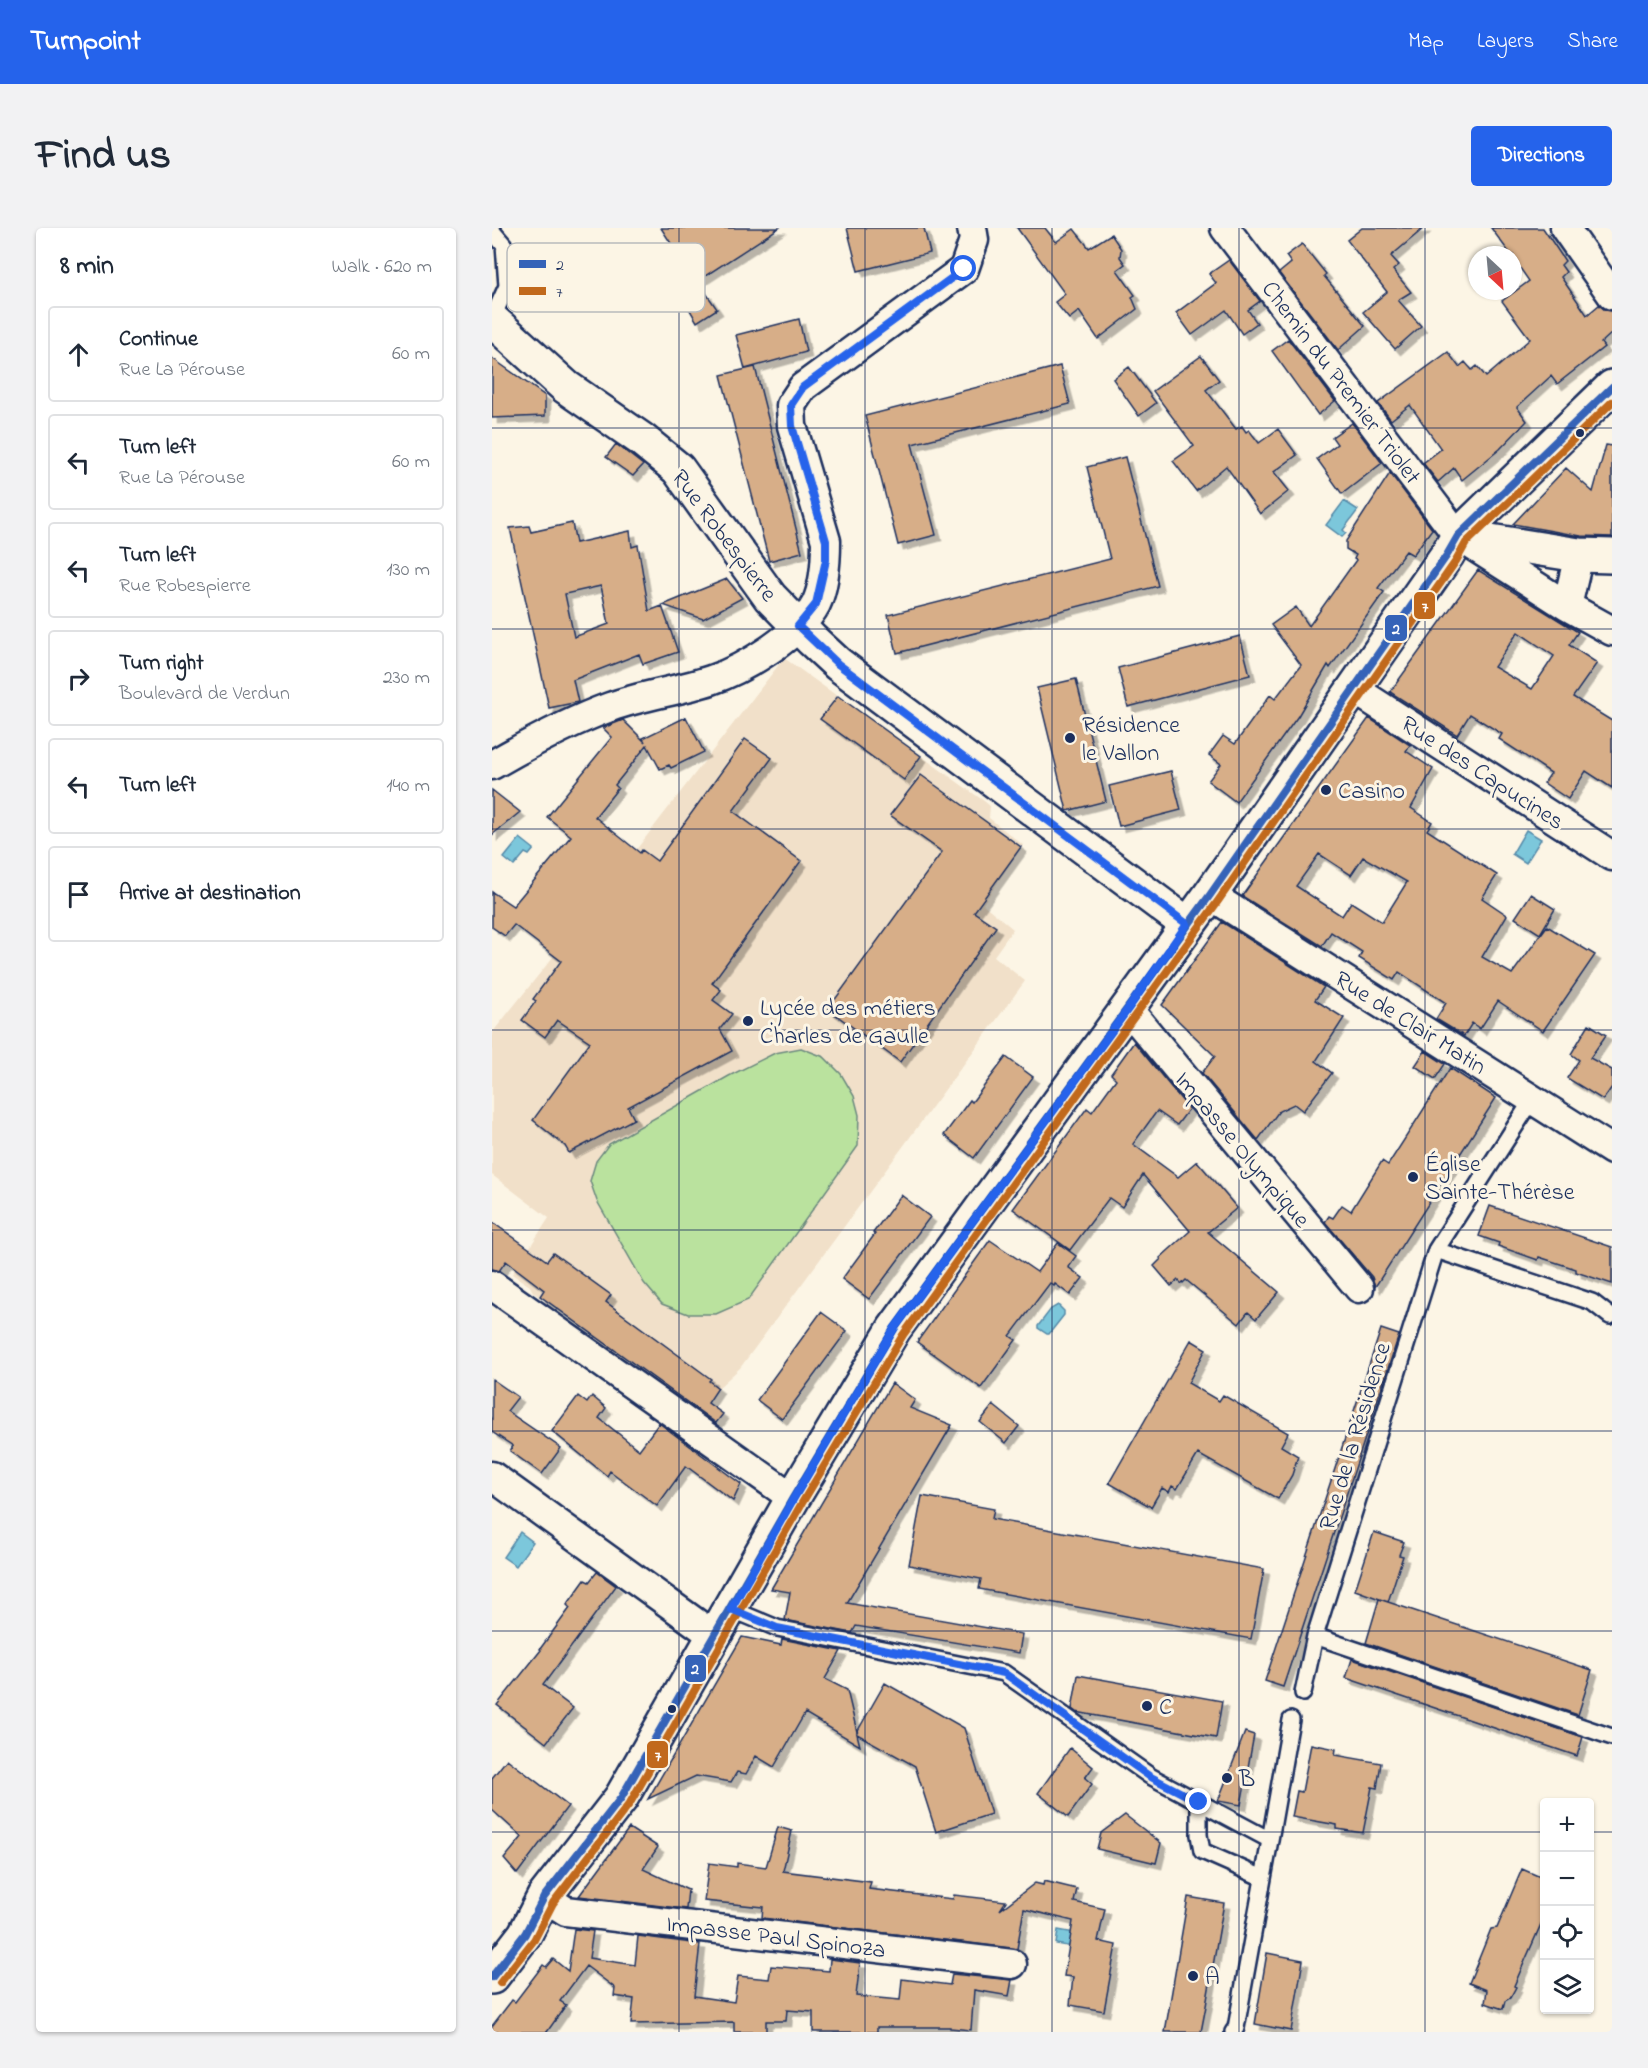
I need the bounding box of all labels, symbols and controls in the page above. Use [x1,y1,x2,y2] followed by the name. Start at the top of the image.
[30,22,141,63] text: Turnpoint
[1408,27,1444,57] text: Map
[1477,27,1534,57] text: Layers
[1567,27,1618,57] text: Share
[36,126,171,187] text: Find us
[1471,126,1612,186] button: Directions
[507,243,705,312] legend
[1468,246,1522,300] north arrow
[60,248,114,286] text: 8 min
[331,253,432,282] text: Walk · 620 m
[556,254,564,278] text: 2
[950,255,976,281] route start
[1252,274,1428,493] street label: Chemin du Premier Triolet
[556,281,563,305] text: 7
[119,324,198,356] text: Continue
[62,338,95,371] icon: ahead
[392,340,430,369] text: 60 m
[119,356,245,385] text: Rue La Pérouse
[1574,427,1586,439] unlabelled marker
[119,432,196,464] text: Turn left
[62,446,95,479] icon: left
[392,448,430,477] text: 60 m
[661,463,785,610] street label: Rue Robespierre
[119,464,245,493] text: Rue La Pérouse
[119,540,196,572] text: Turn left
[62,554,95,587] icon: left
[386,556,430,585] text: 130 m
[119,572,251,601] text: Rue Robespierre
[1413,591,1436,620] line badge: 7
[1422,596,1429,620] text: 7
[1384,614,1408,642] line badge: 2
[1391,618,1400,642] text: 2
[119,648,204,680] text: Turn right
[62,662,95,695] icon: right
[383,664,430,693] text: 230 m
[119,680,290,709] text: Boulevard de Verdun
[1393,708,1570,840] street label: Rue des Capucines
[1082,709,1180,772] place label: Résidence le Vallon
[1063,731,1077,745] marker: Résidence le Vallon
[62,770,95,803] icon: left
[119,770,196,802] text: Turn left
[386,772,430,801] text: 140 m
[1338,775,1405,810] place label: Casino
[1319,783,1333,797] marker: Casino
[62,878,95,911] icon: arrive
[119,878,301,910] text: Arrive at destination
[1327,963,1493,1085] street label: Rue de Clair Matin
[760,992,936,1055] place label: Lycée des métiers Charles de Gaulle
[741,1014,755,1028] marker: Lycée des métiers Charles de Gaulle
[1164,1065,1317,1237] street label: Impasse Olympique
[1425,1148,1575,1211] place label: Église Sainte-Thérèse
[1406,1170,1420,1184] marker: Église Sainte-Thérèse
[1311,1338,1402,1535] street label: Rue de la Résidence
[684,1654,707,1683] line badge: 2
[690,1658,699,1682] text: 2
[1159,1691,1172,1726] place label: C
[1140,1699,1154,1713] marker: C
[666,1703,678,1715] unlabelled marker
[646,1740,669,1769] line badge: 7
[655,1745,662,1769] text: 7
[1238,1763,1255,1798] place label: B
[1220,1771,1234,1785] marker: B
[1185,1788,1211,1814] route end
[1540,1798,1594,2014] map controls
[1540,1798,1594,1852] button: +
[1540,1852,1594,1906] button: −
[1540,1906,1594,1960] button: locate
[664,1908,887,1969] street label: Impasse Paul Spinoza
[1540,1960,1594,2014] button: layers
[1205,1961,1220,1996] place label: A
[1186,1969,1200,1983] marker: A

